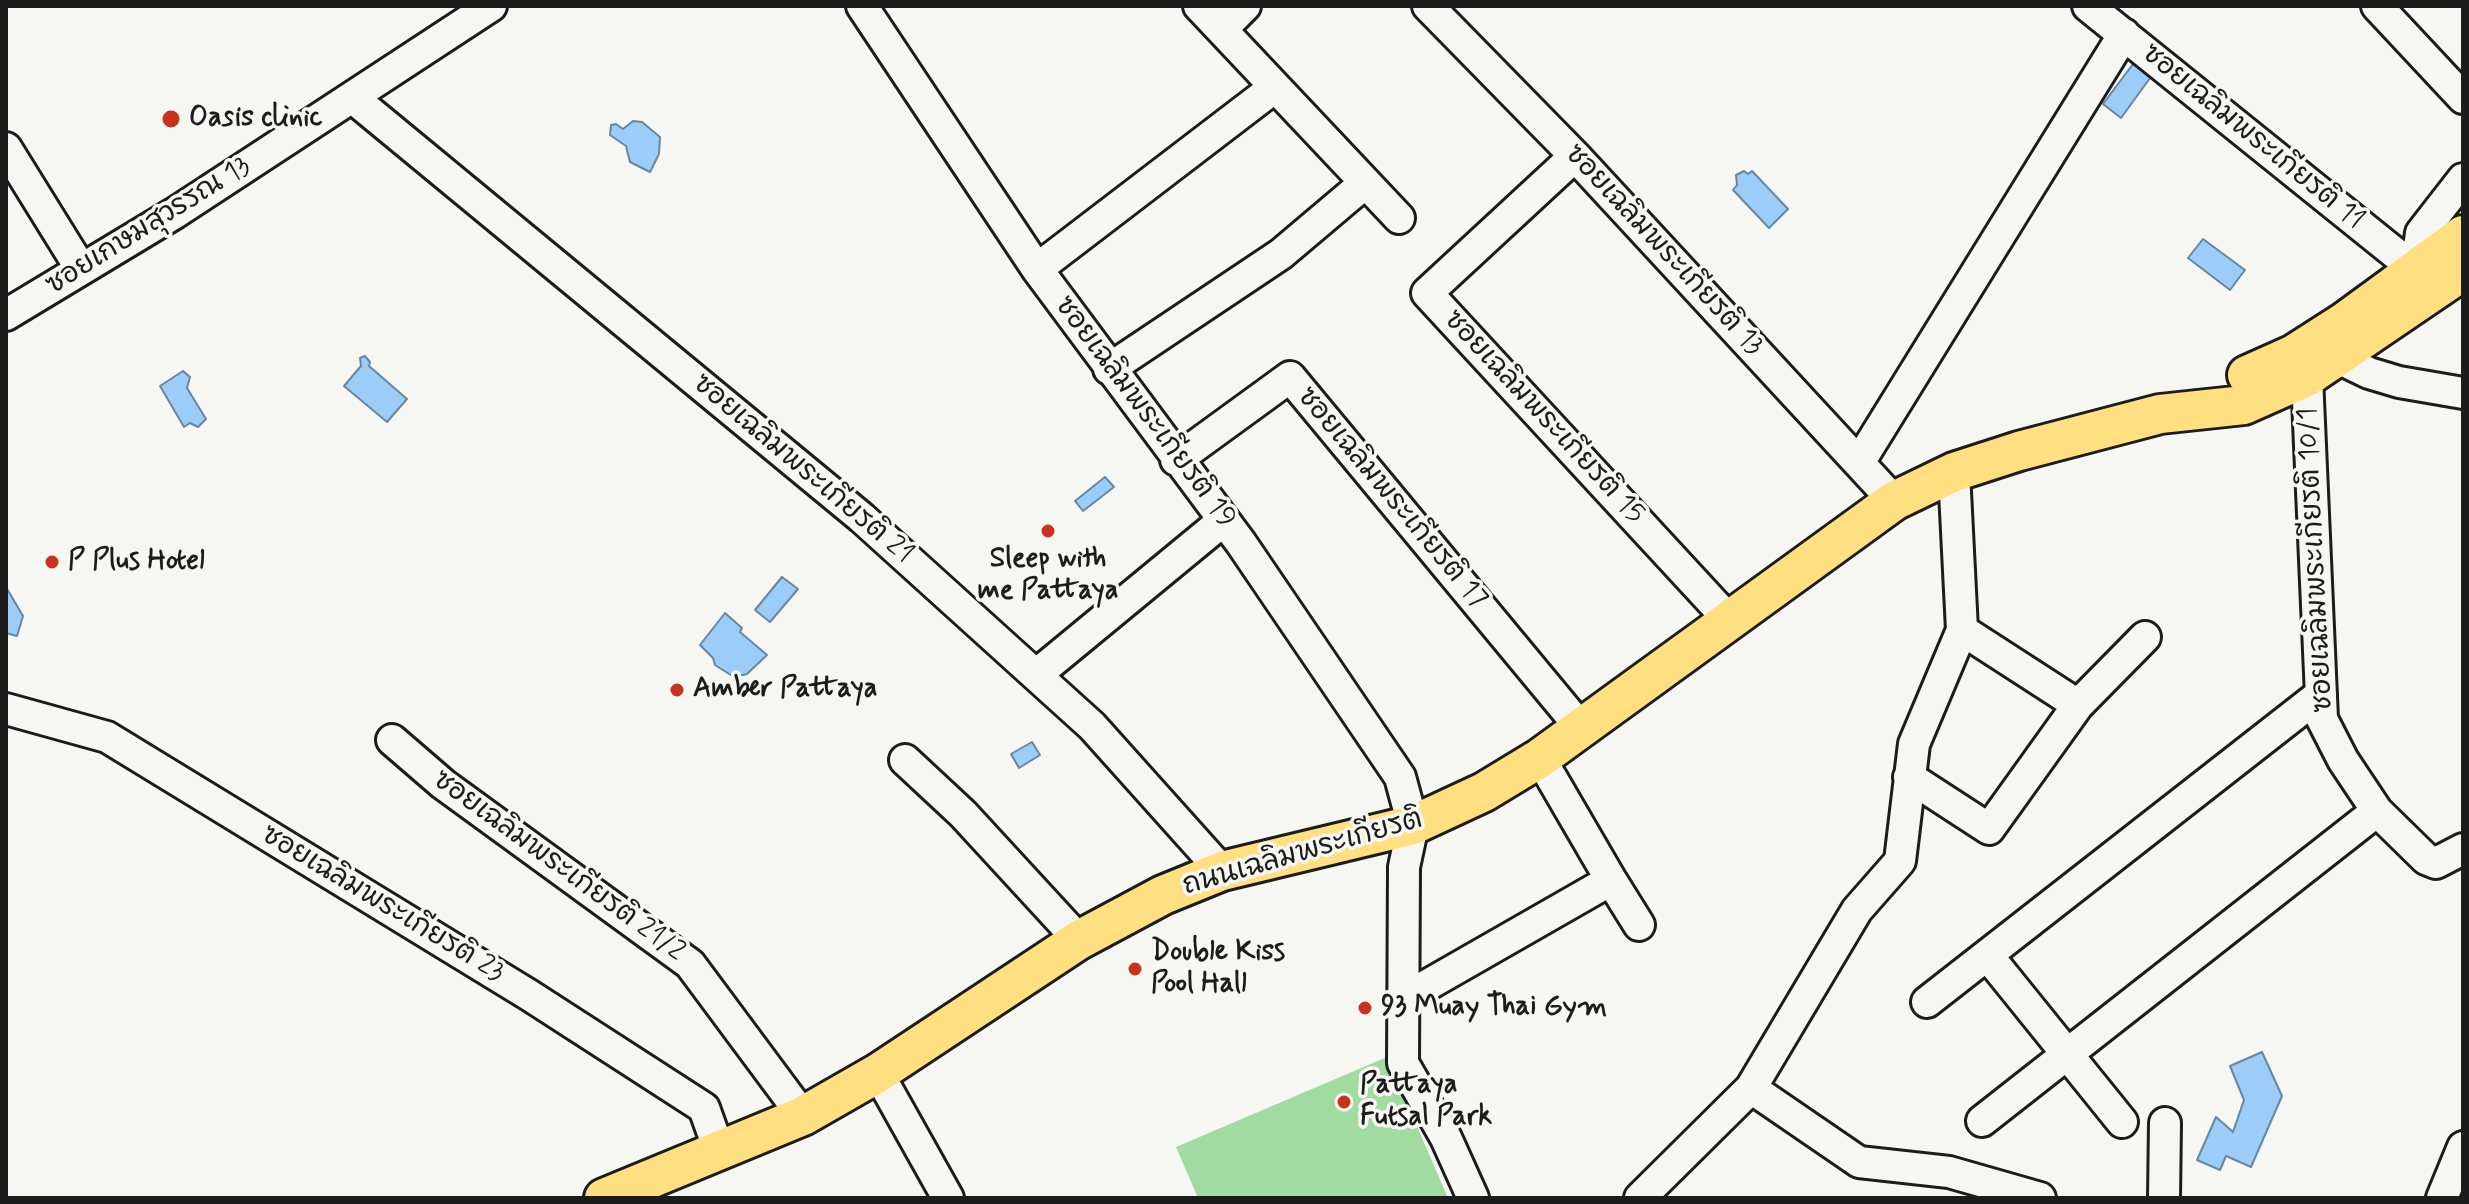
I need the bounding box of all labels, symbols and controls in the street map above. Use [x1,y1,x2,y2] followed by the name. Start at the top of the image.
[2134,38,2370,238] street label: ซอยเฉลิมพระเกียรติ 11
[189,102,322,136] place label: Oasis clinic
[160,108,182,130] marker: Oasis clinic
[1557,139,1769,363] street label: ซอยเฉลิมพระเกียรติ 13
[41,151,257,303] street label: ซอยเกษมสุวรรณ 13
[1046,291,1242,535] street label: ซอยเฉลิมพระเกียรติ 19
[1435,304,1651,532] street label: ซอยเฉลิมพระเกียรติ 15
[685,368,919,572] street label: ซอยเฉลิมพระเกียรติ 21
[1289,382,1493,616] street label: ซอยเฉลิมพระเกียรติ 17
[2292,407,2342,713] street label: ซอยเฉลิมพระเกียรติ 10/1
[1039,522,1057,540] marker: Sleep with me Pattaya
[977,543,1119,609] place label: Sleep with me Pattaya
[68,545,205,579] place label: P Plus Hotel
[43,553,61,571] marker: P Plus Hotel
[693,673,878,707] place label: Amber Pattaya
[668,681,686,699] marker: Amber Pattaya
[425,764,691,970] street label: ซอยเฉลิมพระเกียรติ 21/2
[1179,804,1427,904] street label: ถนนเฉลิมพระเกียรติ
[254,819,510,991] street label: ซอยเฉลิมพระเกียรติ 23
[1151,936,1285,1002] place label: Double Kiss Pool Hall
[1126,960,1144,978] marker: Double Kiss Pool Hall
[1381,991,1607,1025] place label: 93 Muay Thai Gym
[1356,999,1374,1017] marker: 93 Muay Thai Gym
[1360,1069,1492,1135] place label: Pattaya Futsal Park
[1335,1093,1353,1111] marker: Pattaya Futsal Park

